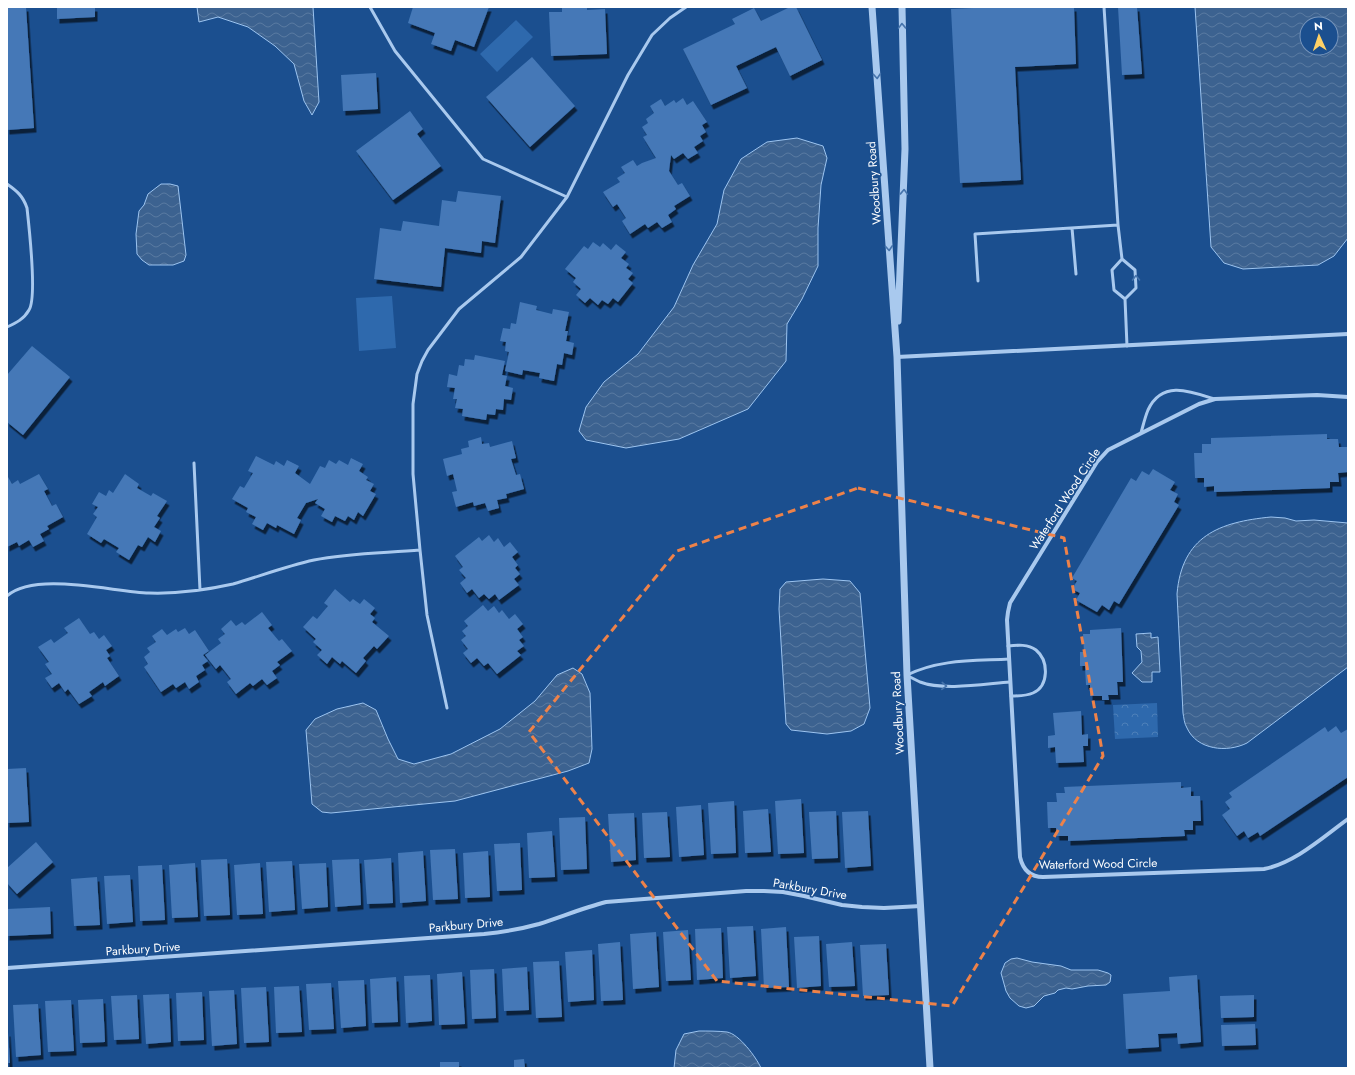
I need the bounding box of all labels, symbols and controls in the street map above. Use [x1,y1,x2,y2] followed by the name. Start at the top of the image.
[1299,16,1339,56] north arrow
[1314,18,1323,34] text: N
[898,23,906,29] one-way arrow
[873,73,882,79] one-way arrow
[862,141,886,225] street label: Woodbury Road
[899,189,908,195] one-way arrow
[885,245,894,251] one-way arrow
[1131,275,1140,281] one-way arrow
[1025,444,1105,554] street label: Waterford Wood Circle
[887,671,909,755] street label: Woodbury Road
[941,681,947,690] one-way arrow
[1039,854,1157,874] street label: Waterford Wood Circle
[772,874,848,904] street label: Parkbury Drive
[428,913,504,937] street label: Parkbury Drive
[105,937,181,961] street label: Parkbury Drive

